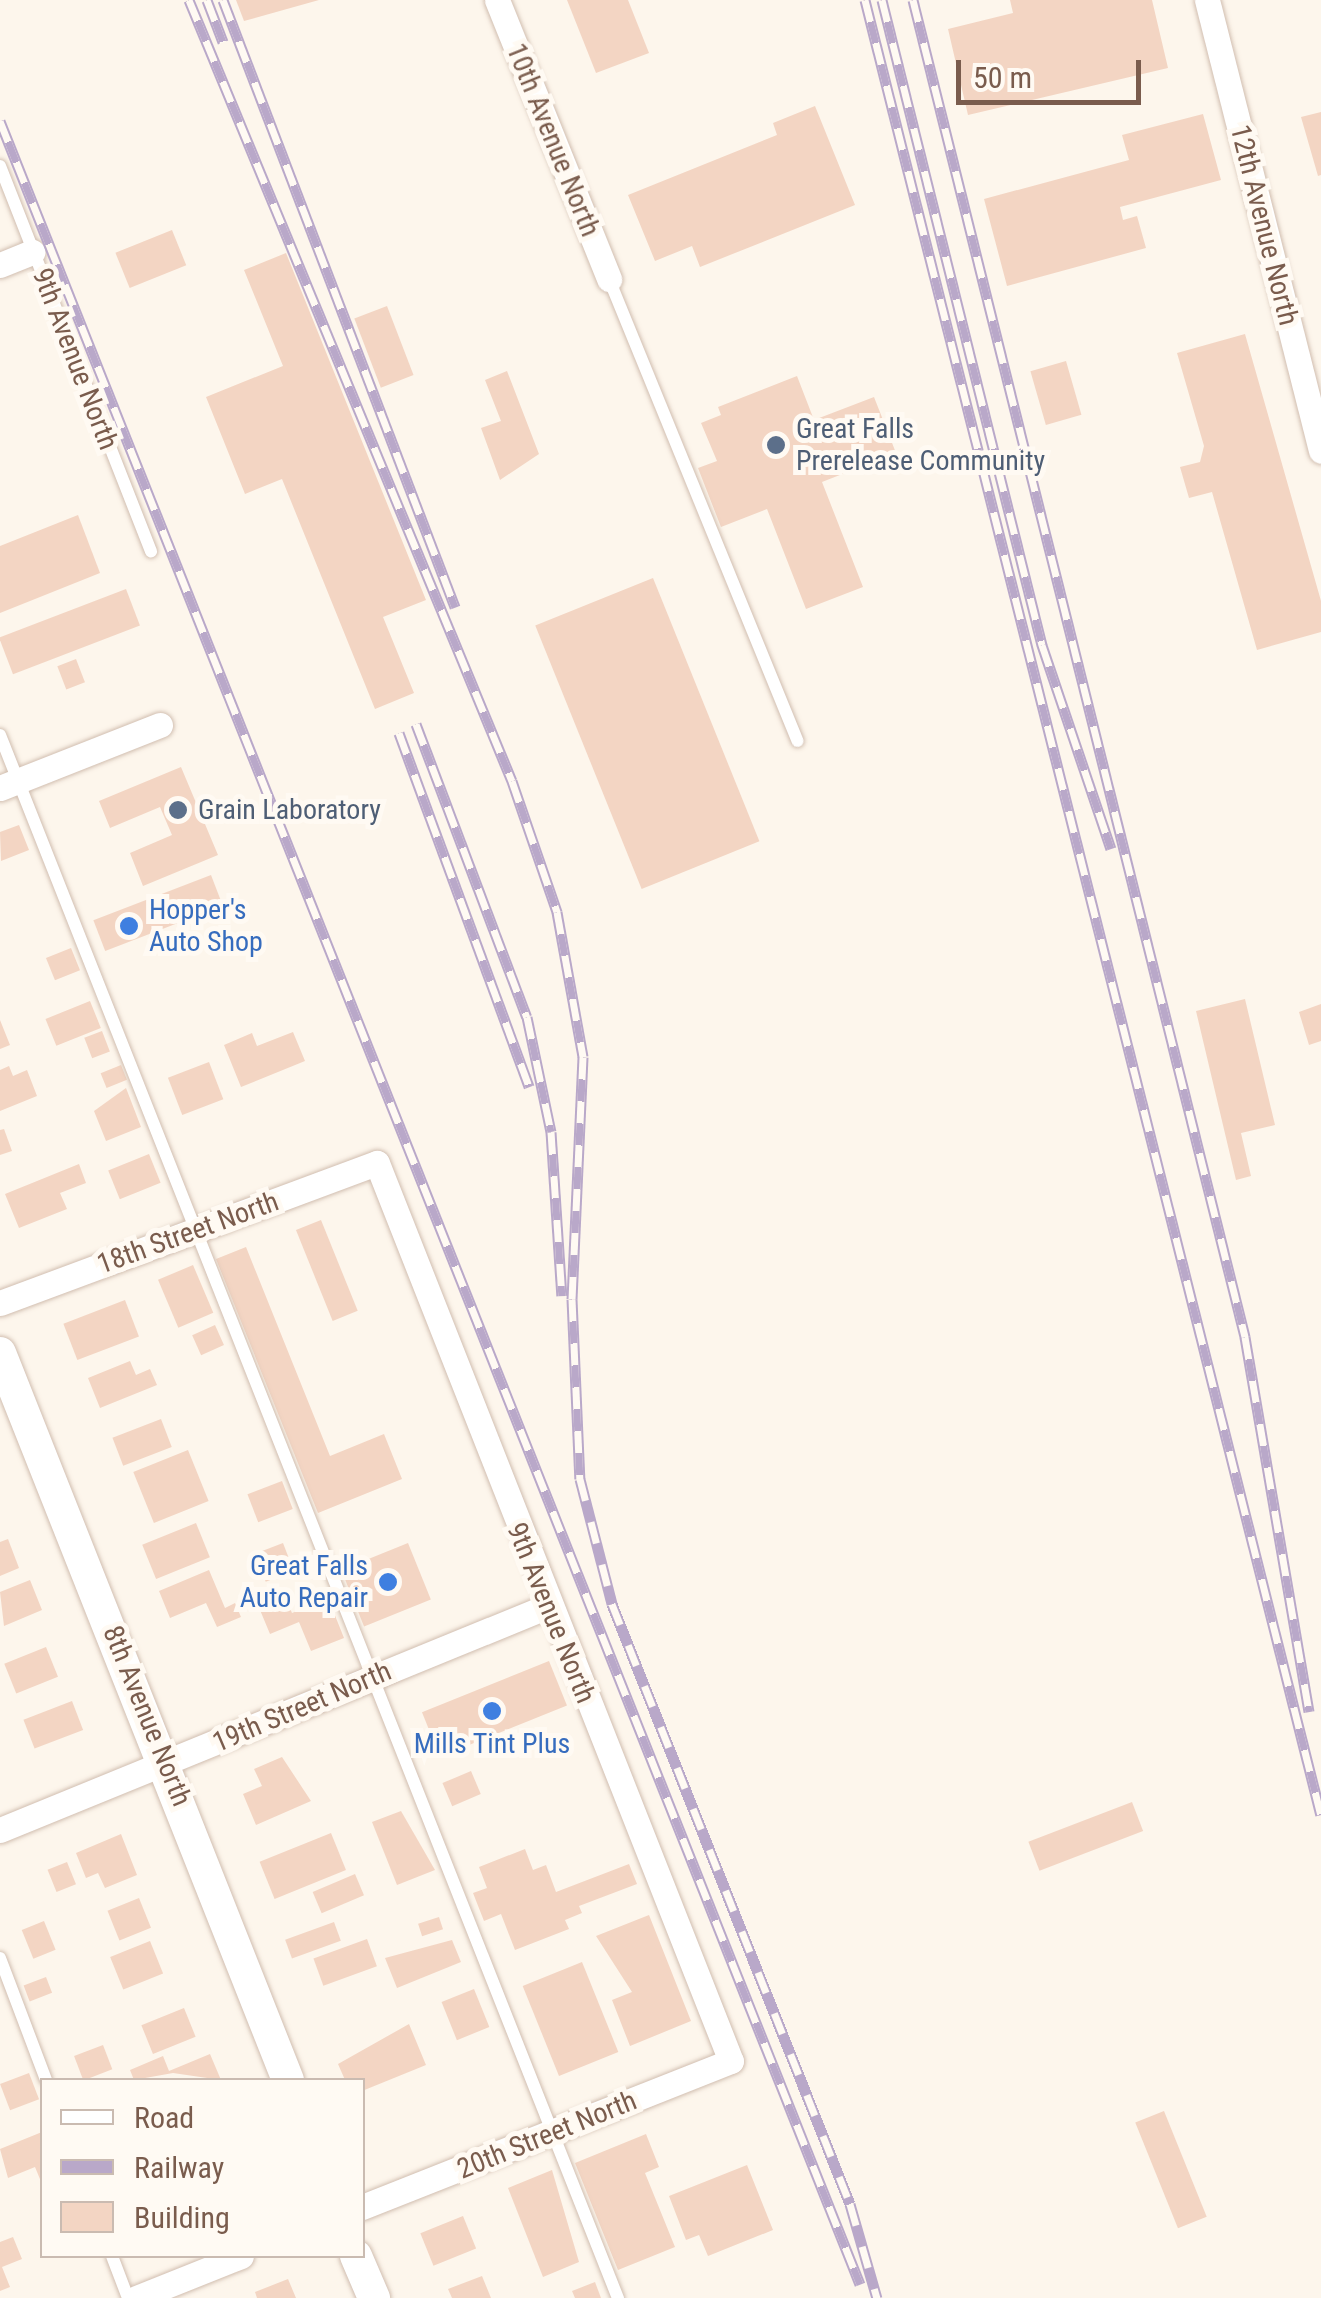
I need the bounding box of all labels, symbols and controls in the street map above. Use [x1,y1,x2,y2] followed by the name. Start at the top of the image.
[499,39,607,241] street label: 10th Avenue North
[961,40,1146,102] scale bar
[973,60,1032,95] text: 50 m
[1223,121,1305,329] street label: 12th Avenue North
[25,264,125,454] street label: 9th Avenue North
[796,412,1045,478] place label: Great Falls Prerelease Community
[765,434,787,456] marker: Great Falls Prerelease Community
[198,793,381,827] place label: Grain Laboratory
[167,799,189,821] marker: Grain Laboratory
[149,893,263,959] place label: Hopper's Auto Shop
[118,915,140,937] marker: Hopper's Auto Shop
[93,1185,283,1281] street label: 18th Street North
[500,1518,602,1708] street label: 9th Avenue North
[240,1549,368,1615] place label: Great Falls Auto Repair
[377,1571,399,1593] marker: Great Falls Auto Repair
[96,1621,198,1811] street label: 8th Avenue North
[208,1654,396,1760] street label: 19th Street North
[481,1700,503,1722] marker: Mills Tint Plus
[413,1727,571,1761] place label: Mills Tint Plus
[40,2078,365,2258] legend
[452,2084,642,2186] street label: 20th Street North
[134,2100,194,2135] text: Road
[134,2150,224,2185] text: Railway
[134,2200,230,2235] text: Building

